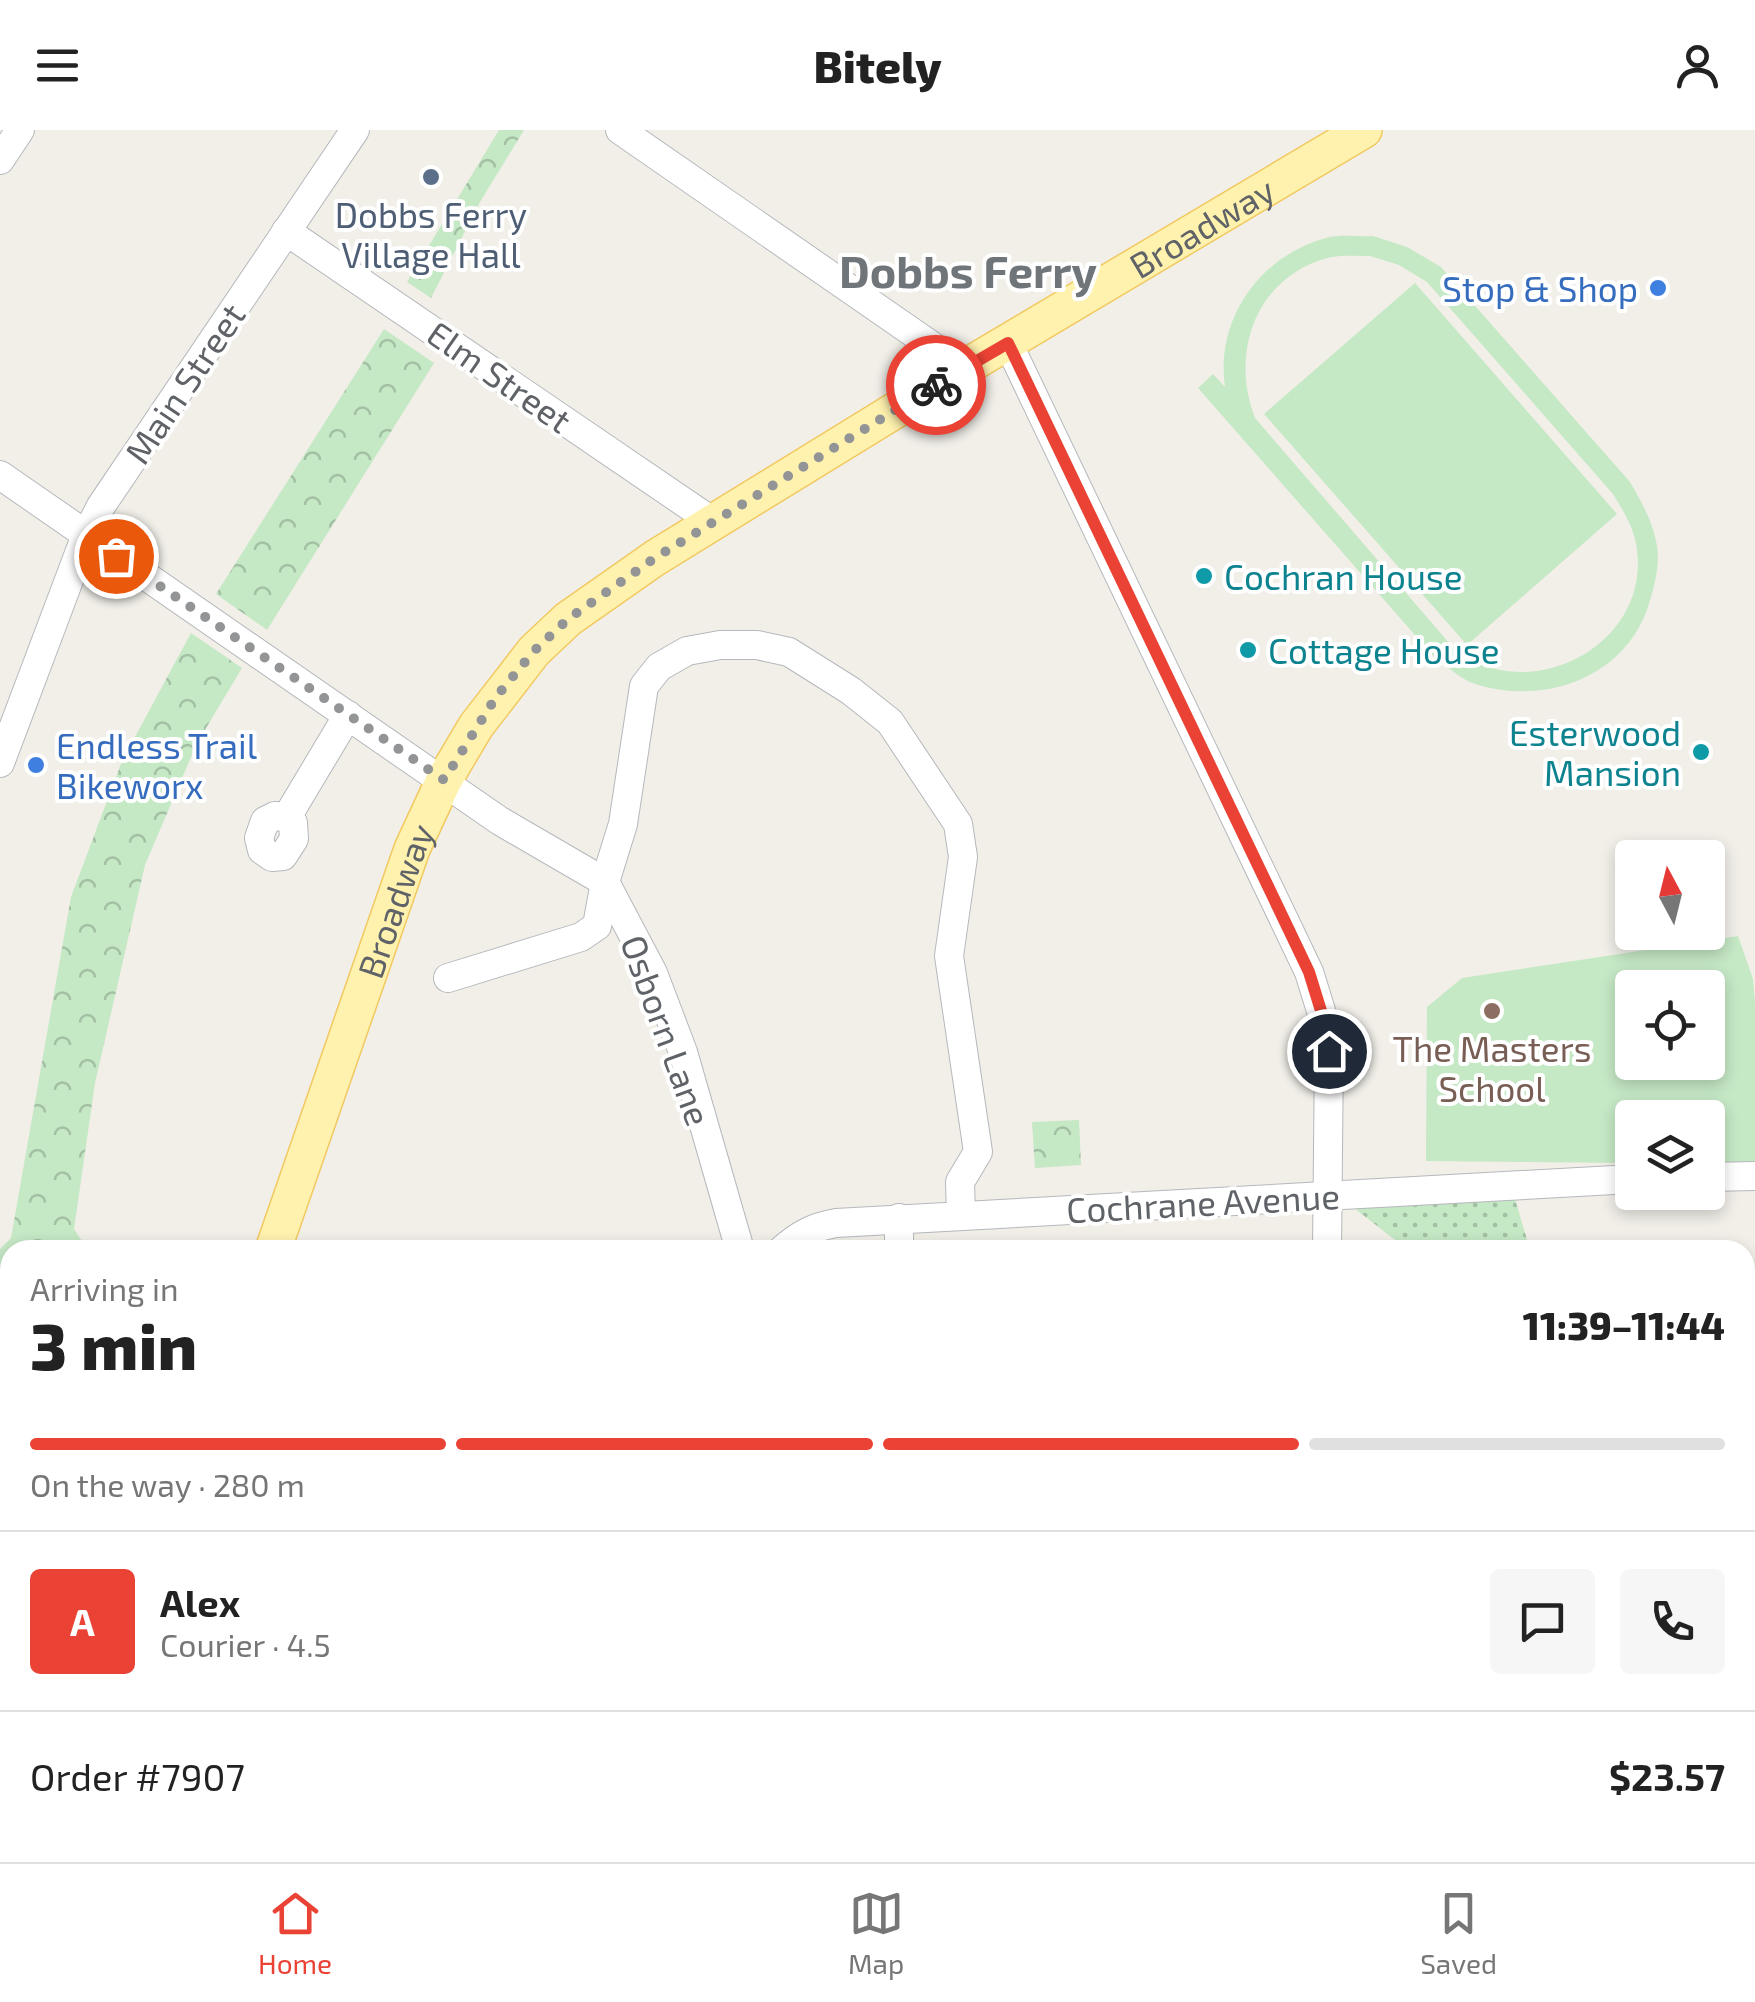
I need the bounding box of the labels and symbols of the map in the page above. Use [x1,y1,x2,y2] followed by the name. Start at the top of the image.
[420,166,442,188] marker: Dobbs Ferry Village Hall
[1122,168,1281,286] street label: Broadway
[335,193,527,275] place label: Dobbs Ferry Village Hall
[839,243,1098,298] district label: Dobbs Ferry
[1442,267,1638,309] place label: Stop & Shop
[1647,277,1669,299] marker: Stop & Shop
[115,295,253,471] street label: Main Street
[420,311,580,441] street label: Elm Street
[886,335,986,435] courier
[74,514,159,599] pin
[1224,555,1462,597] place label: Cochran House
[1193,565,1215,587] marker: Cochran House
[1268,629,1499,671] place label: Cottage House
[1237,639,1259,661] marker: Cottage House
[1509,711,1681,793] place label: Esterwood Mansion
[56,724,258,806] place label: Endless Trail Bikeworx
[1690,741,1712,763] marker: Esterwood Mansion
[25,754,47,776] marker: Endless Trail Bikeworx
[348,817,442,983] street label: Broadway
[1615,840,1725,950] north arrow
[613,929,721,1131] street label: Osborn Lane
[1481,1000,1503,1022] marker: The Masters School
[1287,1009,1372,1094] pin
[1393,1027,1591,1109] place label: The Masters School
[1065,1174,1341,1230] street label: Cochrane Avenue

